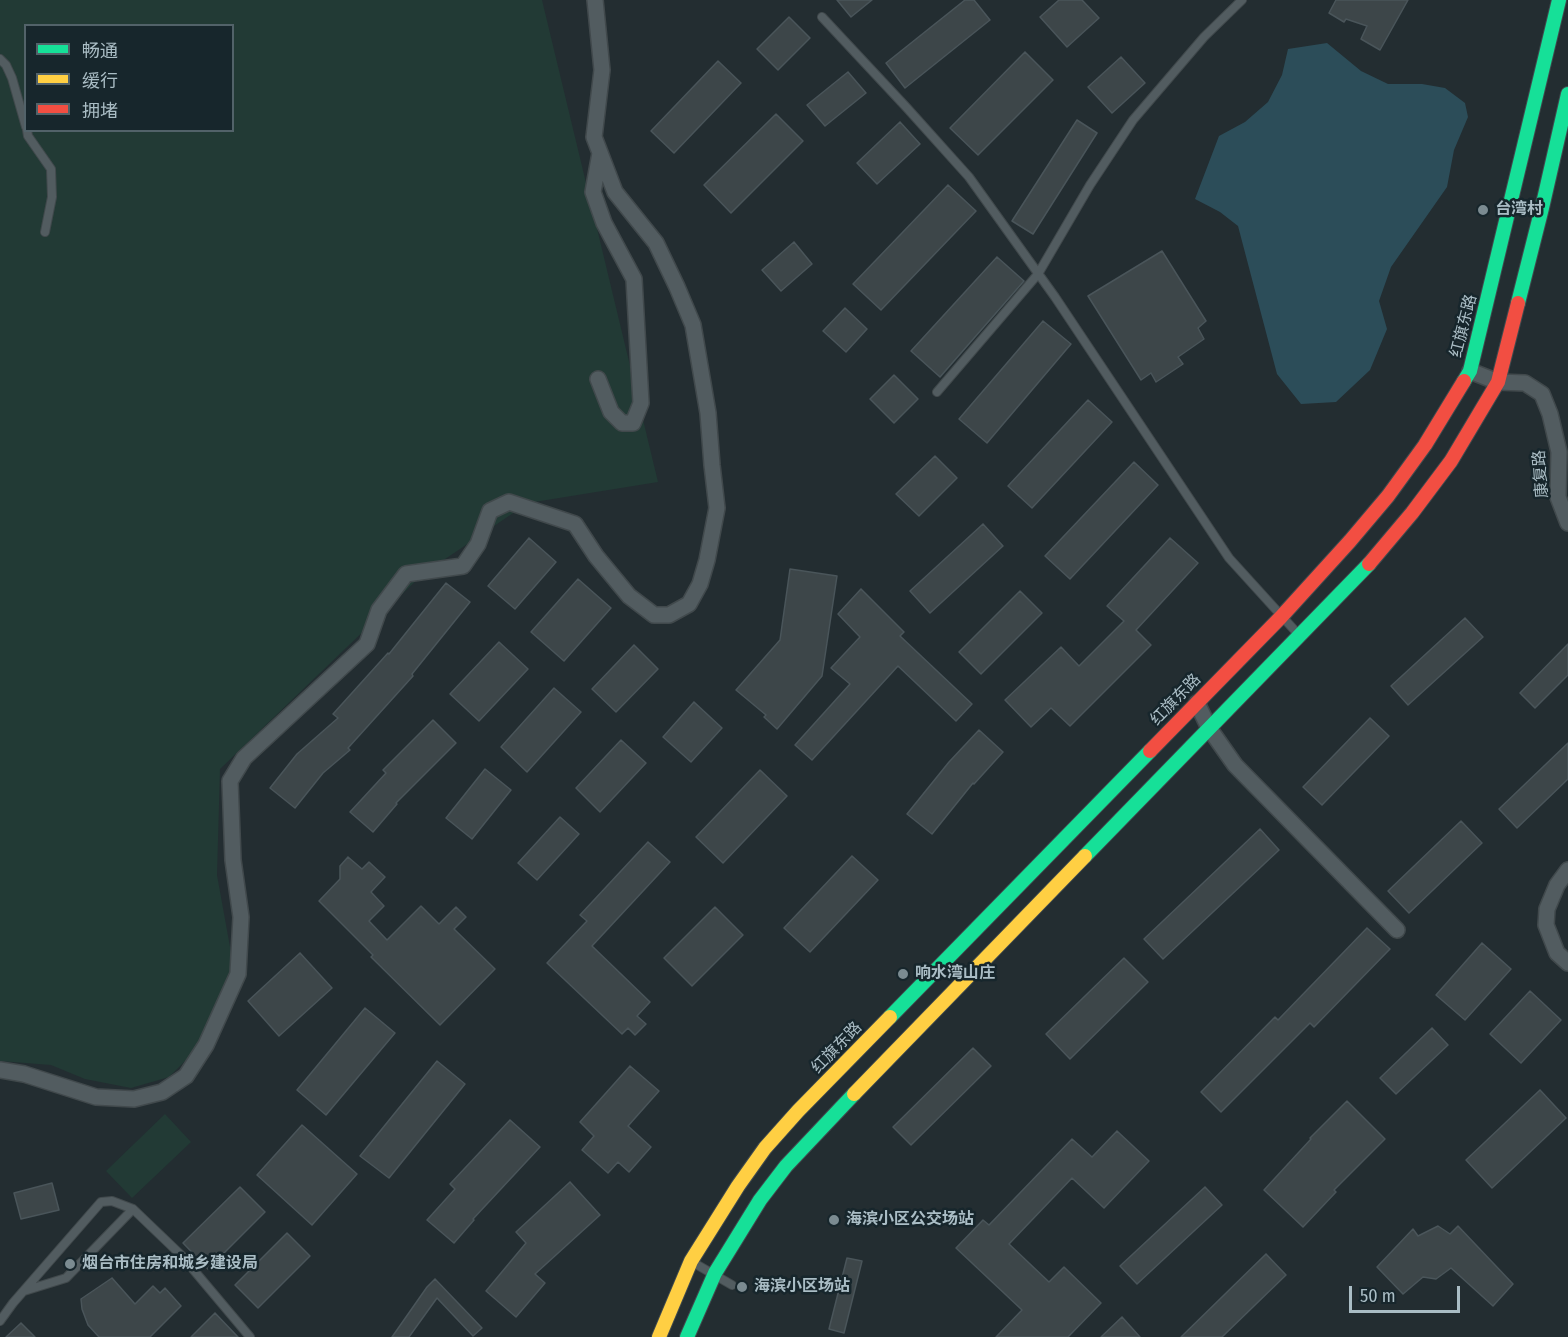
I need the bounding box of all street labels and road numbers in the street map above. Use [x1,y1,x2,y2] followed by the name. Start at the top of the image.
[1447,293,1481,359] street label: 红旗东路
[1530,449,1552,499] street label: 康复路
[1147,670,1205,730] street label: 红旗东路
[808,1018,866,1078] street label: 红旗东路

